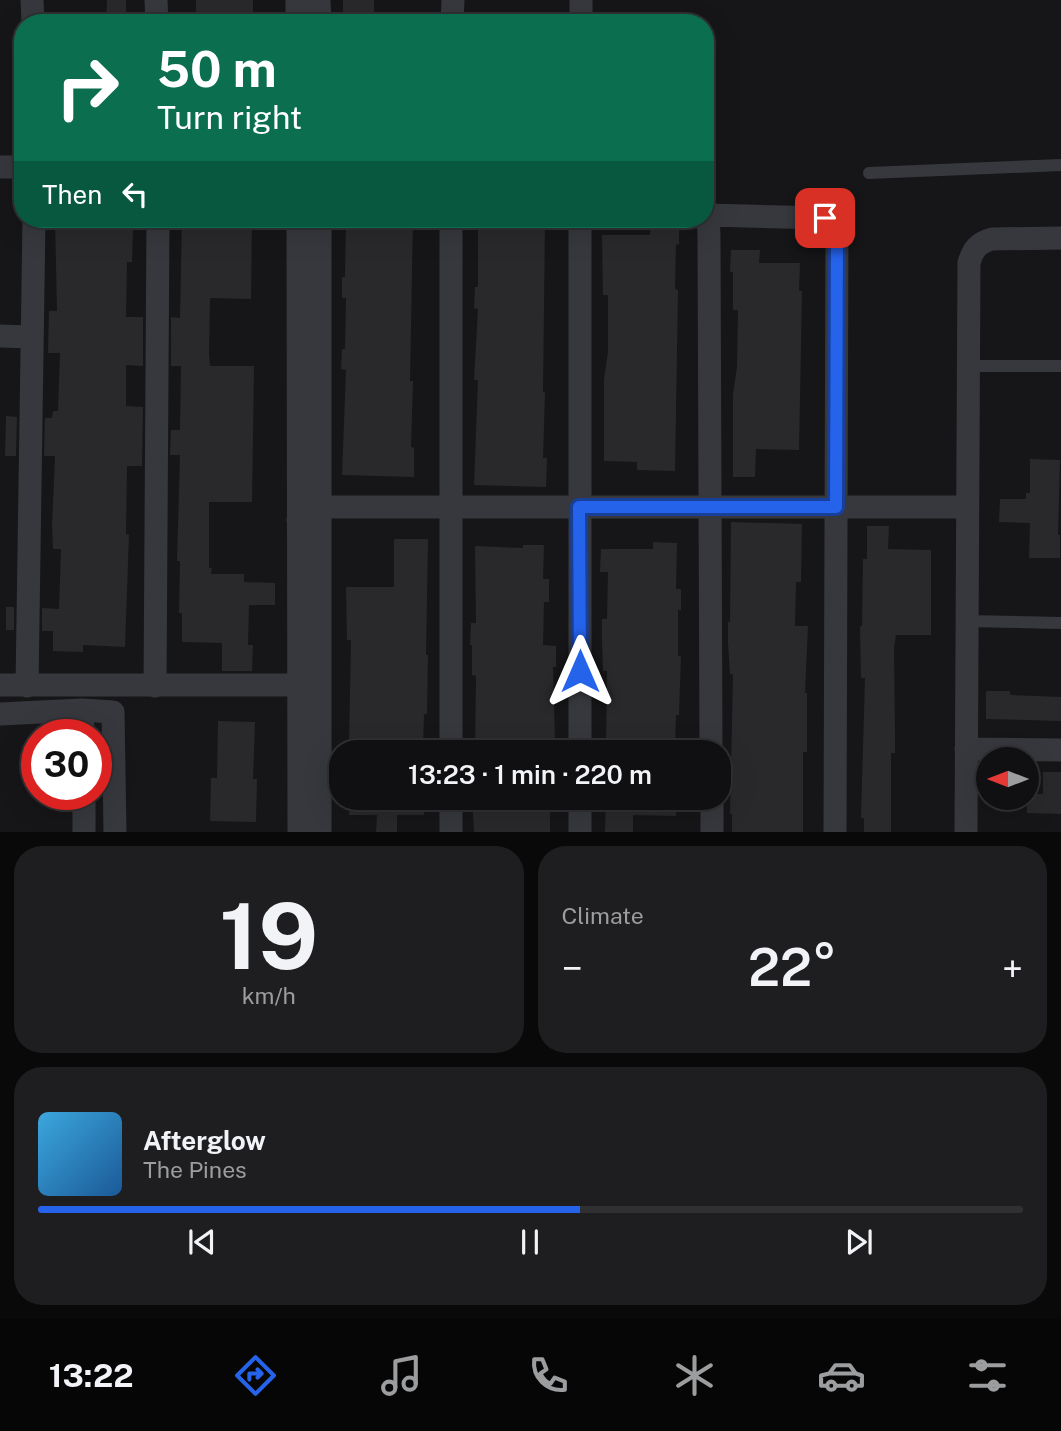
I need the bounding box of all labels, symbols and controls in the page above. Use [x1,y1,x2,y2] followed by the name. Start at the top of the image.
[157,40,277,98] text: 50 m
[42,42,133,133] icon: right
[157,99,302,136] text: Turn right
[116,175,154,213] icon: left
[42,179,102,210] text: Then
[795,188,855,248] pin
[806,199,844,237] icon: arrive
[543,634,617,708] position arrow
[21,719,112,810] speed limit sign: 30
[976,747,1040,810] north arrow
[976,747,1039,810] map controls
[408,759,652,790] text: 13:23 · 1 min · 220 m
[219,883,318,989] text: 19
[562,902,644,929] text: Climate
[748,937,837,998] text: 22°
[562,946,583,991] text: −
[1002,946,1023,991] text: +
[242,982,296,1009] text: km/h
[143,1125,266,1156] text: Afterglow
[143,1156,247,1183] text: The Pines
[183,1223,221,1261] icon: previous
[511,1223,549,1261] icon: pause
[840,1223,878,1261] icon: next
[231,1351,280,1400] icon: directions
[377,1351,426,1400] icon: music
[524,1351,573,1400] icon: phone
[670,1351,719,1400] icon: climate
[817,1351,866,1400] icon: car
[963,1351,1012,1400] icon: filters
[49,1357,134,1394] text: 13:22

